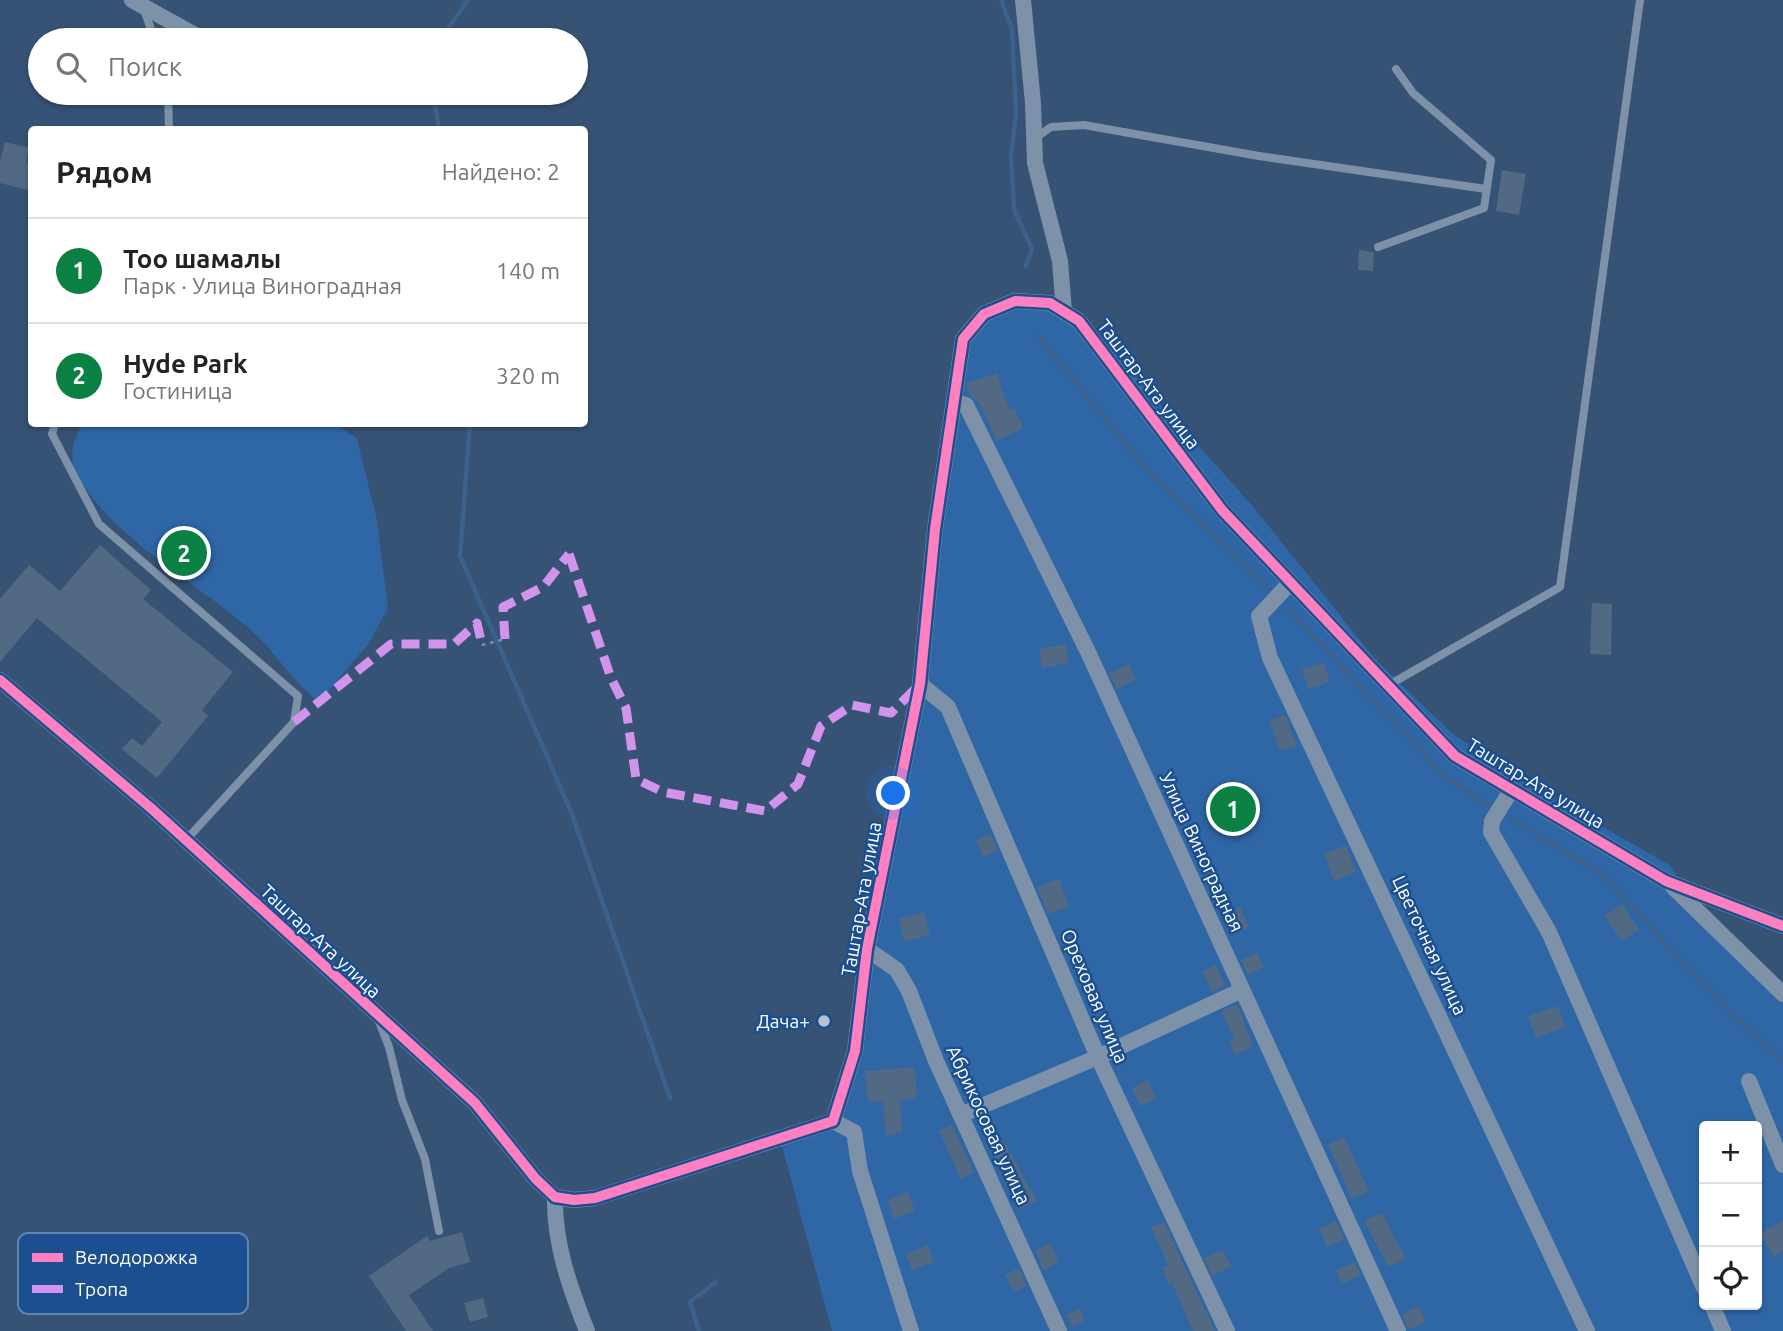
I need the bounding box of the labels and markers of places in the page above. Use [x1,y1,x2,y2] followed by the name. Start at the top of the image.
[161,527,207,579] pin: 2
[1210,783,1256,835] pin: 1
[757,1010,810,1032] place label: Дача+
[816,1013,832,1029] marker: Дача+

